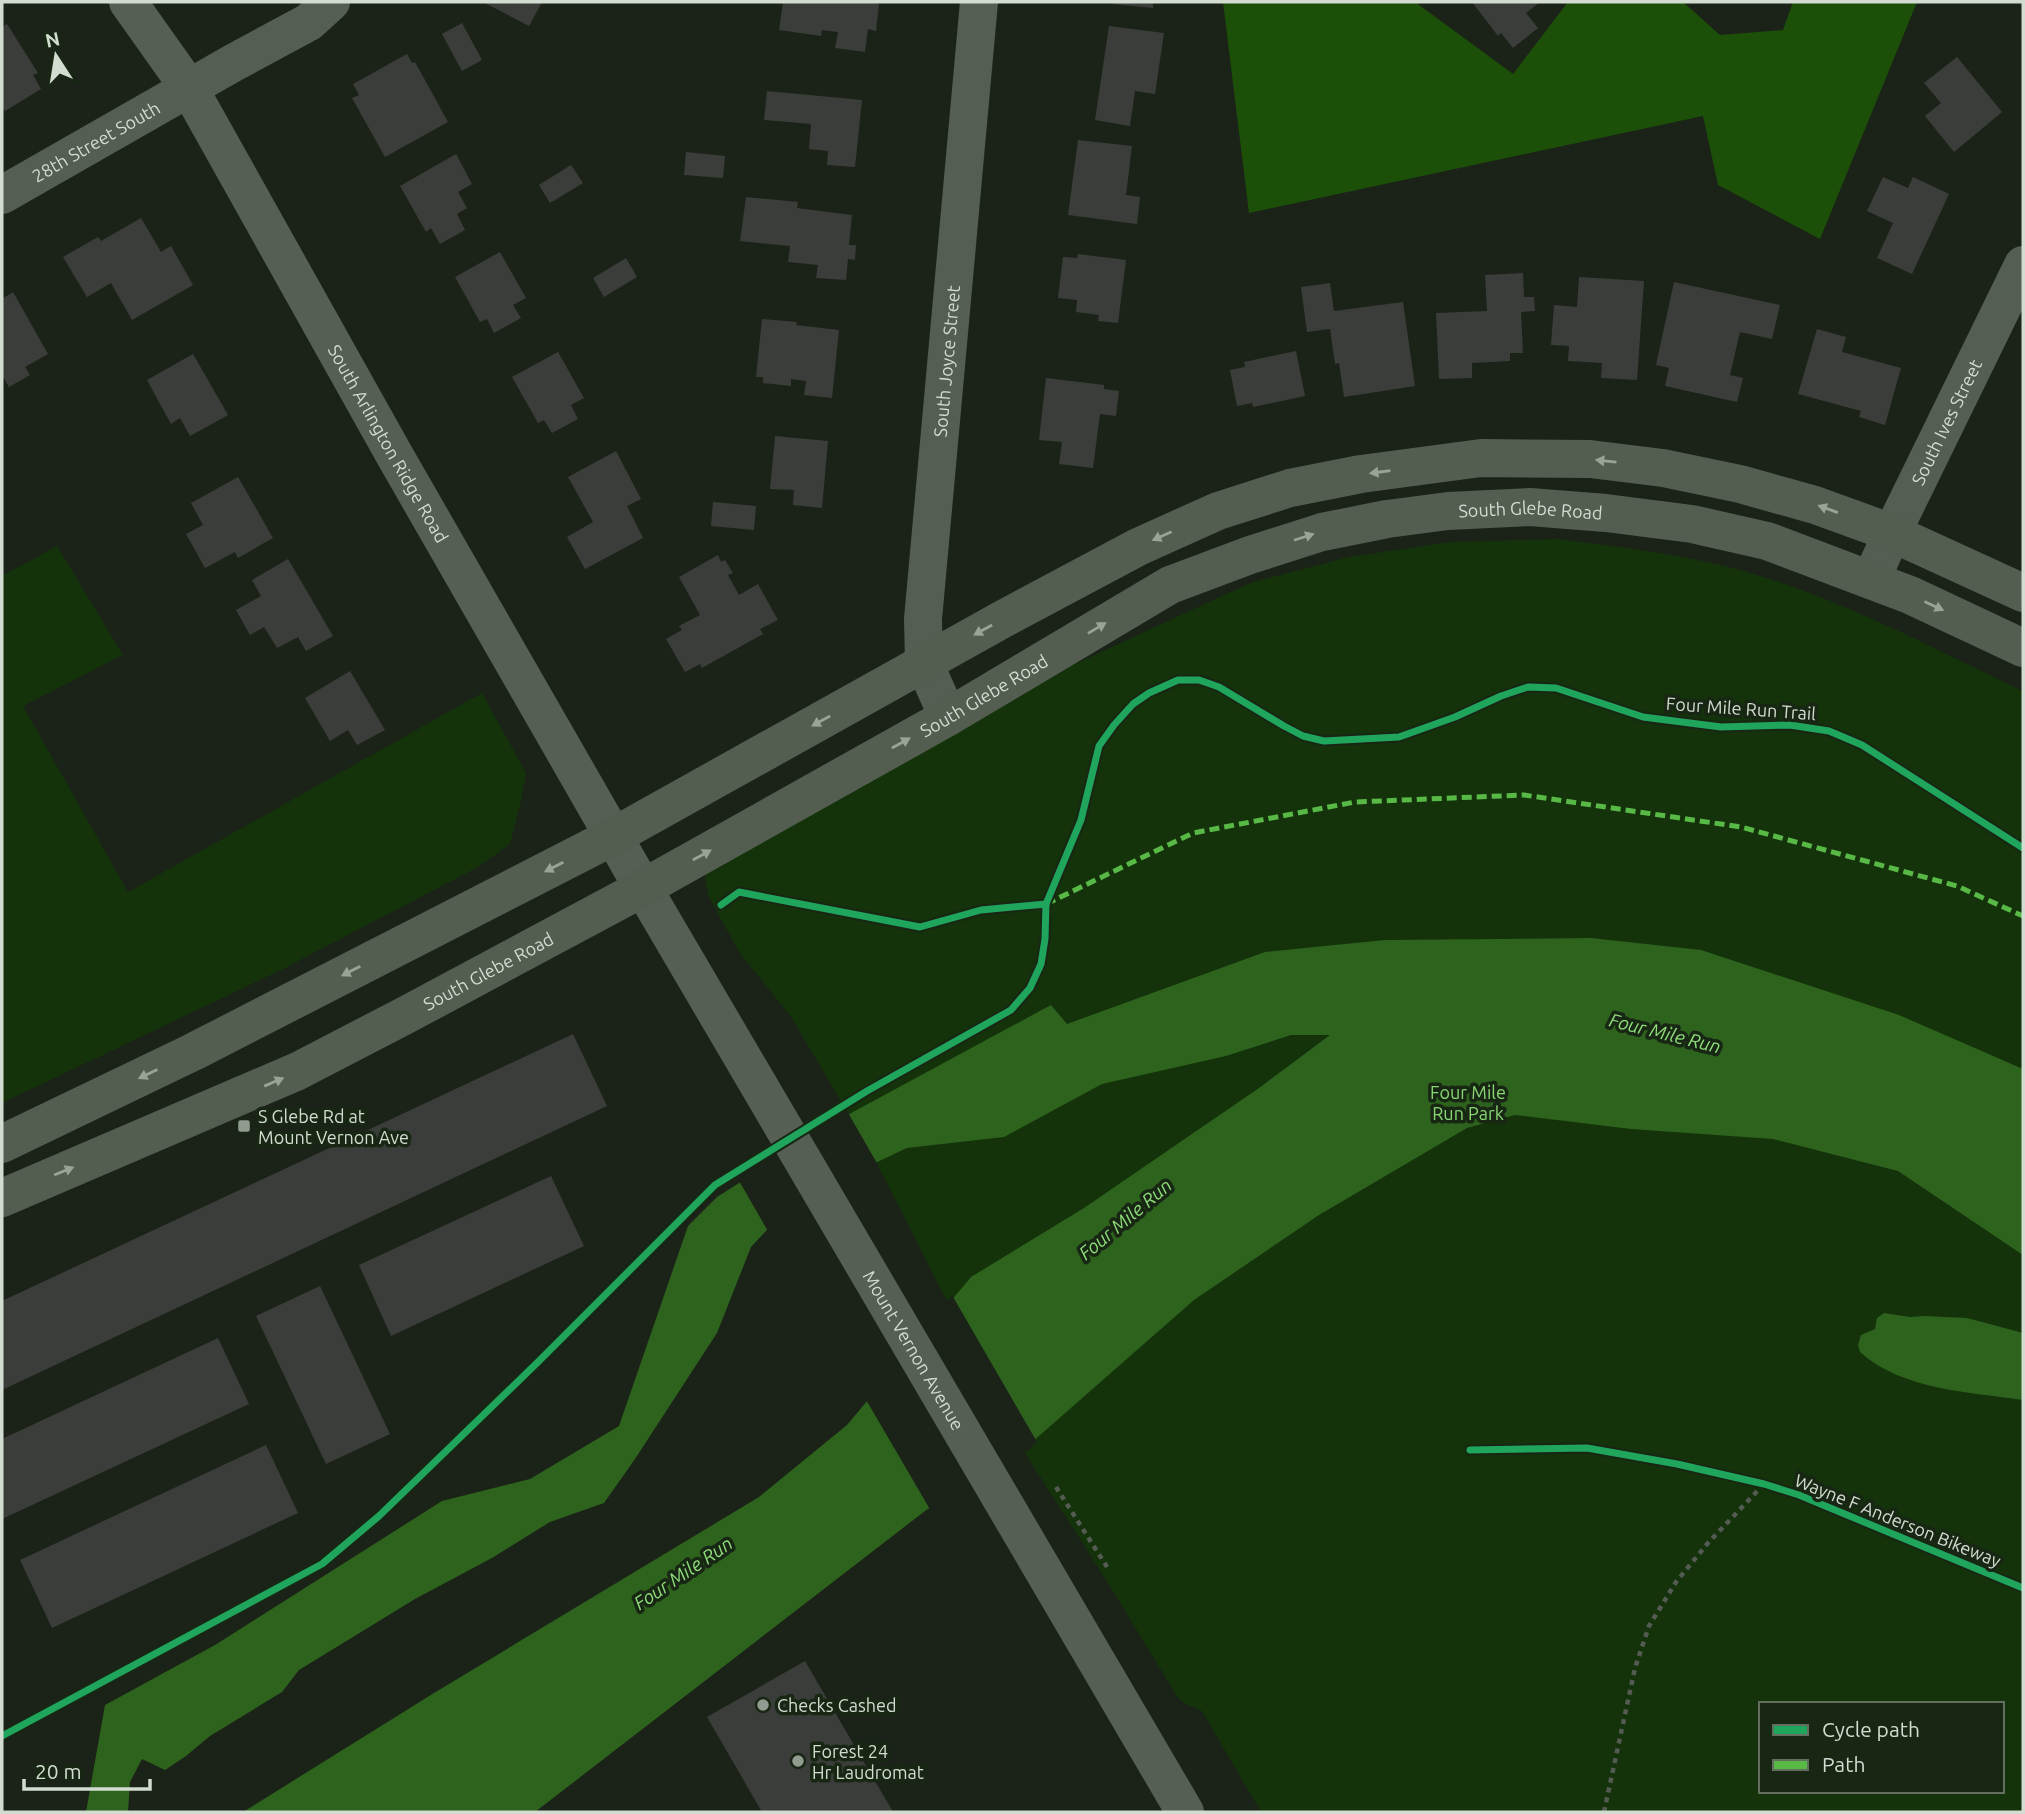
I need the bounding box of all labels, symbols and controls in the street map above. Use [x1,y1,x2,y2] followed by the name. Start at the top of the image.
[21,21,91,91] north arrow
[43,27,62,52] text: N
[28,97,163,186] street label: 28th Street South
[930,284,963,438] street label: South Joyce Street
[325,341,452,546] street label: South Arlington Ridge Road
[1907,356,1985,488] street label: South Ives Street
[1595,456,1617,467] one-way arrow
[1368,467,1390,478] one-way arrow
[1458,497,1603,523] street label: South Glebe Road
[1817,504,1838,515] one-way arrow
[1152,531,1173,542] one-way arrow
[1294,531,1315,542] one-way arrow
[1924,600,1944,612] one-way arrow
[1087,622,1106,634] one-way arrow
[973,624,993,636] one-way arrow
[916,650,1051,741] street label: South Glebe Road
[1665,693,1817,723] street label: Four Mile Run Trail
[812,715,831,727] one-way arrow
[891,737,911,749] one-way arrow
[693,849,713,861] one-way arrow
[544,861,564,873] one-way arrow
[420,928,557,1014] street label: South Glebe Road
[341,965,361,977] one-way arrow
[1607,1009,1723,1057] water label: Four Mile Run
[138,1068,158,1079] one-way arrow
[263,1076,284,1087] one-way arrow
[1430,1082,1506,1123] park label: Four Mile Run Park
[258,1106,409,1147] place label: S Glebe Rd at Mount Vernon Ave
[236,1118,252,1134] marker: S Glebe Rd at Mount Vernon Ave
[54,1166,75,1177] one-way arrow
[1074,1174,1176,1264] water label: Four Mile Run
[860,1267,969,1433] street label: Mount Vernon Avenue
[1792,1469,2004,1571] street label: Wayne F Anderson Bikeway
[629,1532,737,1614] water label: Four Mile Run
[777,1695,897,1715] place label: Checks Cashed
[755,1697,771,1713] marker: Checks Cashed
[1759,1702,2004,1793] legend
[1822,1717,1920,1741] text: Cycle path
[812,1741,924,1782] place label: Forest 24 Hr Laudromat
[24,1748,150,1792] scale bar
[1822,1752,1865,1776] text: Path
[790,1753,806,1769] marker: Forest 24 Hr Laudromat
[35,1759,82,1783] text: 20 m

